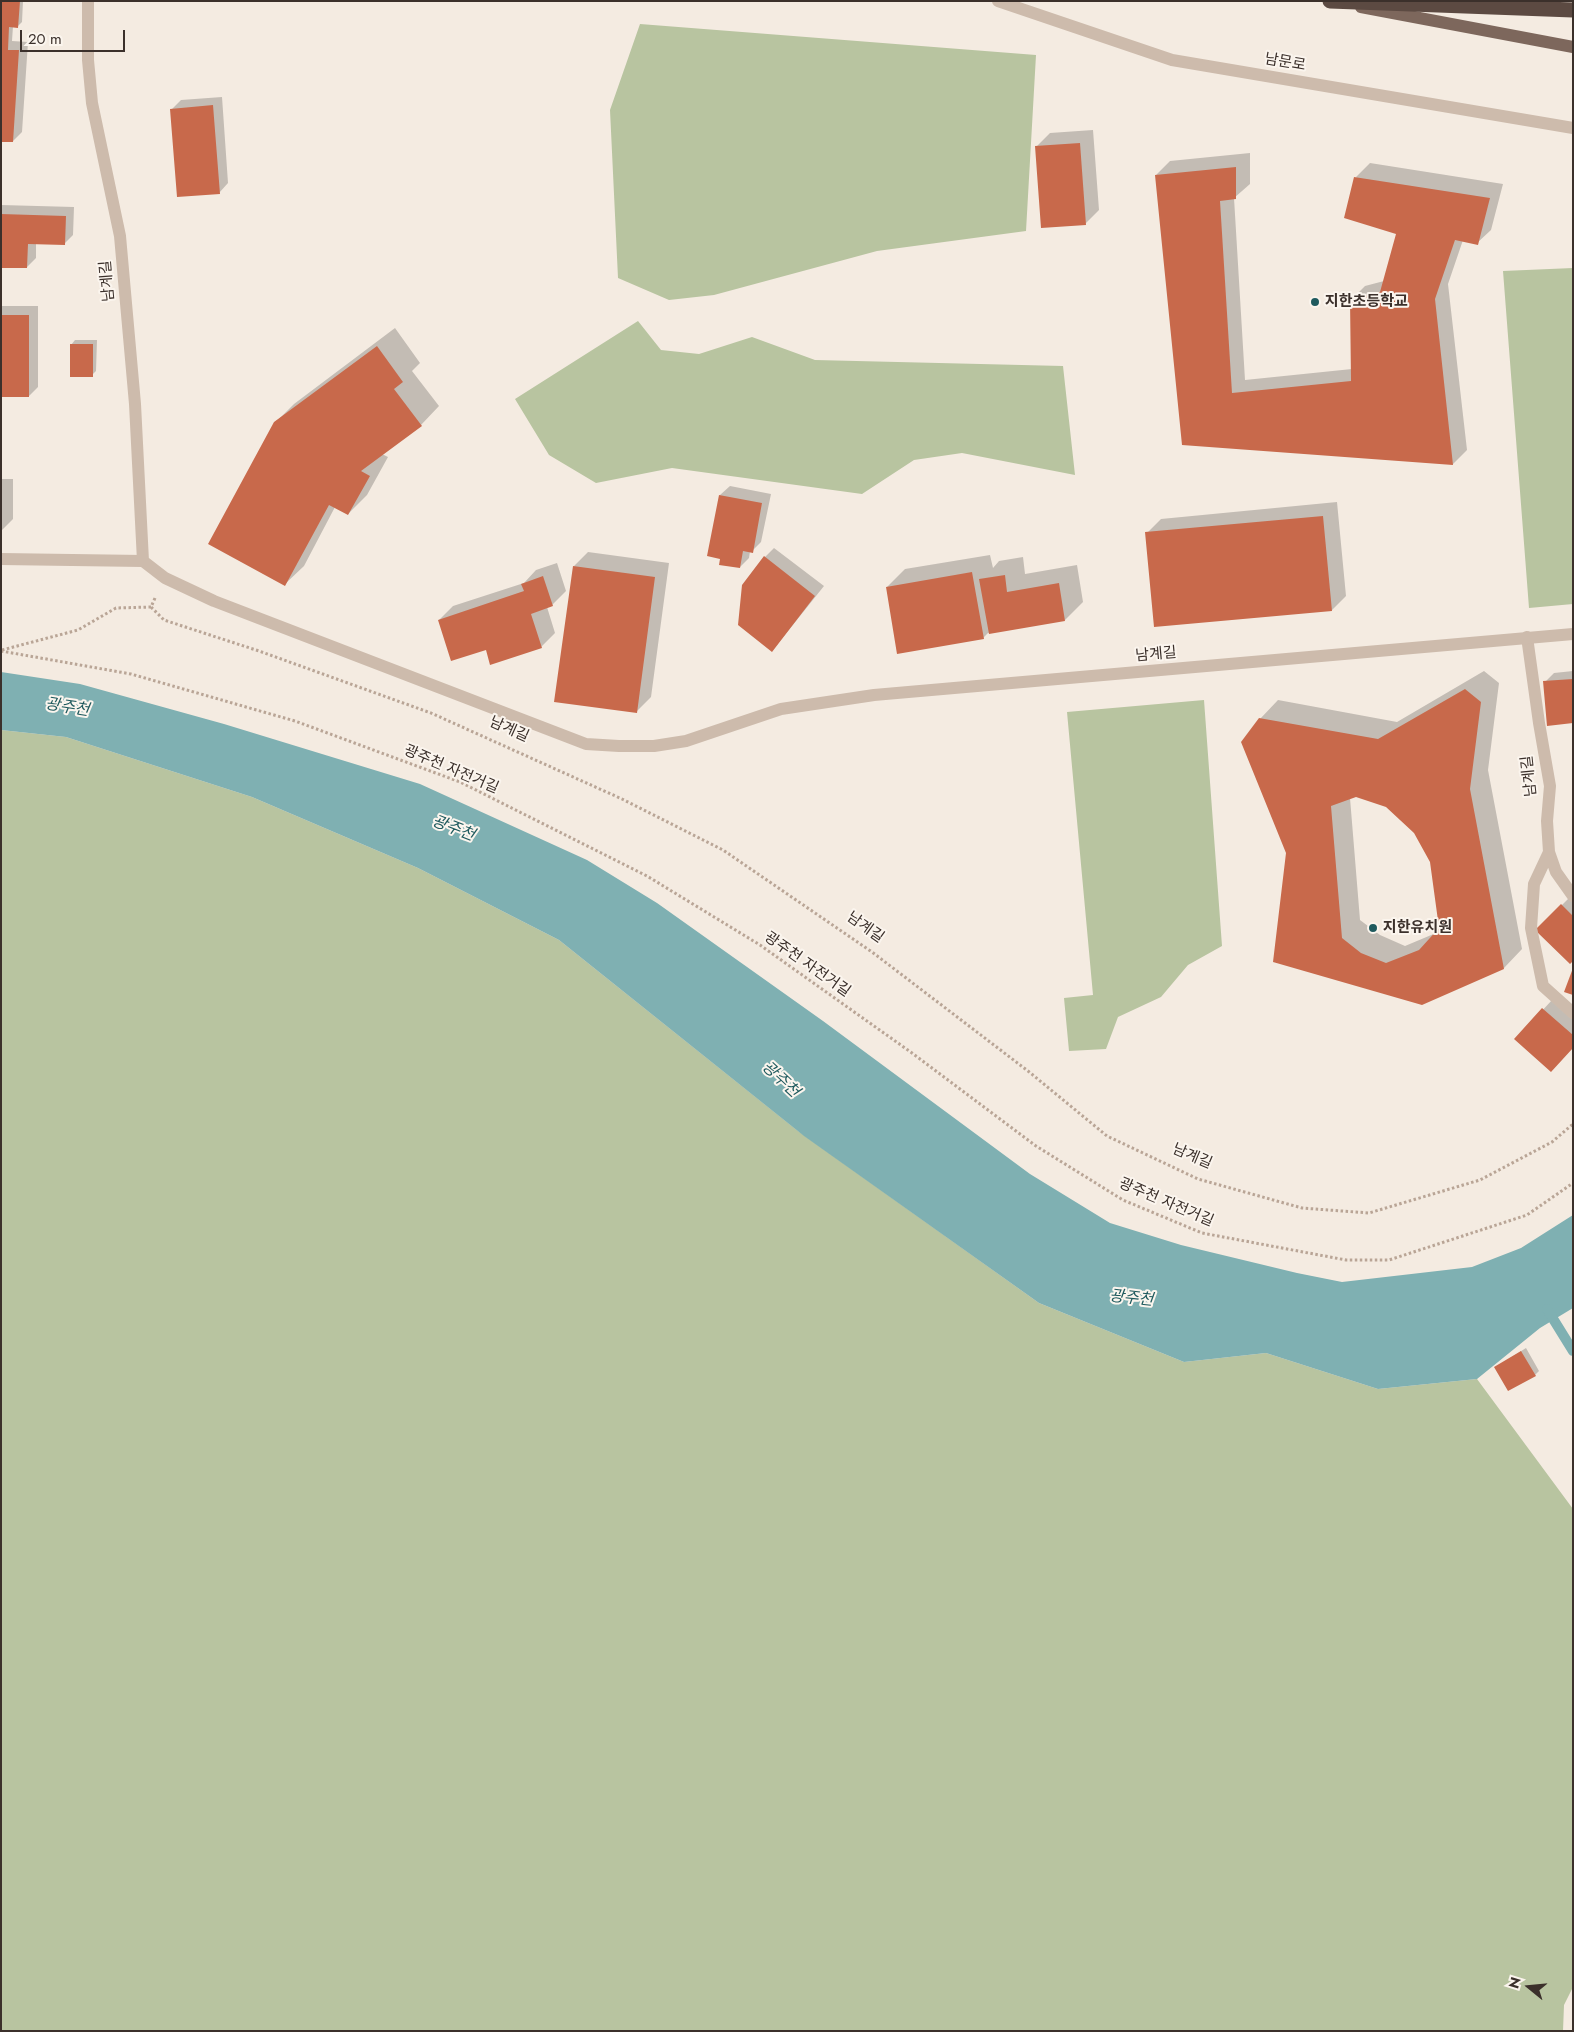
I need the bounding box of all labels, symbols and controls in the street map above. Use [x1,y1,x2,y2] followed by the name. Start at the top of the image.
[22,20,128,52] scale bar
[28,28,62,50] text: 20 m
[1263,51,1307,75] street label: 남문로
[97,260,119,302] street label: 남계길
[1325,293,1408,311] place label: 지한초등학교
[1309,296,1321,308] marker: 지한초등학교
[1135,644,1177,666] street label: 남계길
[44,695,90,721] water label: 광주천
[486,713,532,747] street label: 남계길
[401,742,501,798] street label: 광주천 자전거길
[1519,754,1541,798] street label: 남계길
[429,812,477,846] water label: 광주천
[843,909,887,947] street label: 남계길
[1383,919,1452,937] place label: 지한유치원
[1367,922,1379,934] marker: 지한유치원
[760,929,854,1001] street label: 광주천 자전거길
[757,1058,803,1102] water label: 광주천
[1169,1141,1215,1173] street label: 남계길
[1116,1175,1216,1231] street label: 광주천 자전거길
[1108,1287,1154,1311] water label: 광주천
[1504,1962,1554,2012] north arrow
[1503,1974,1526,1991] text: N

